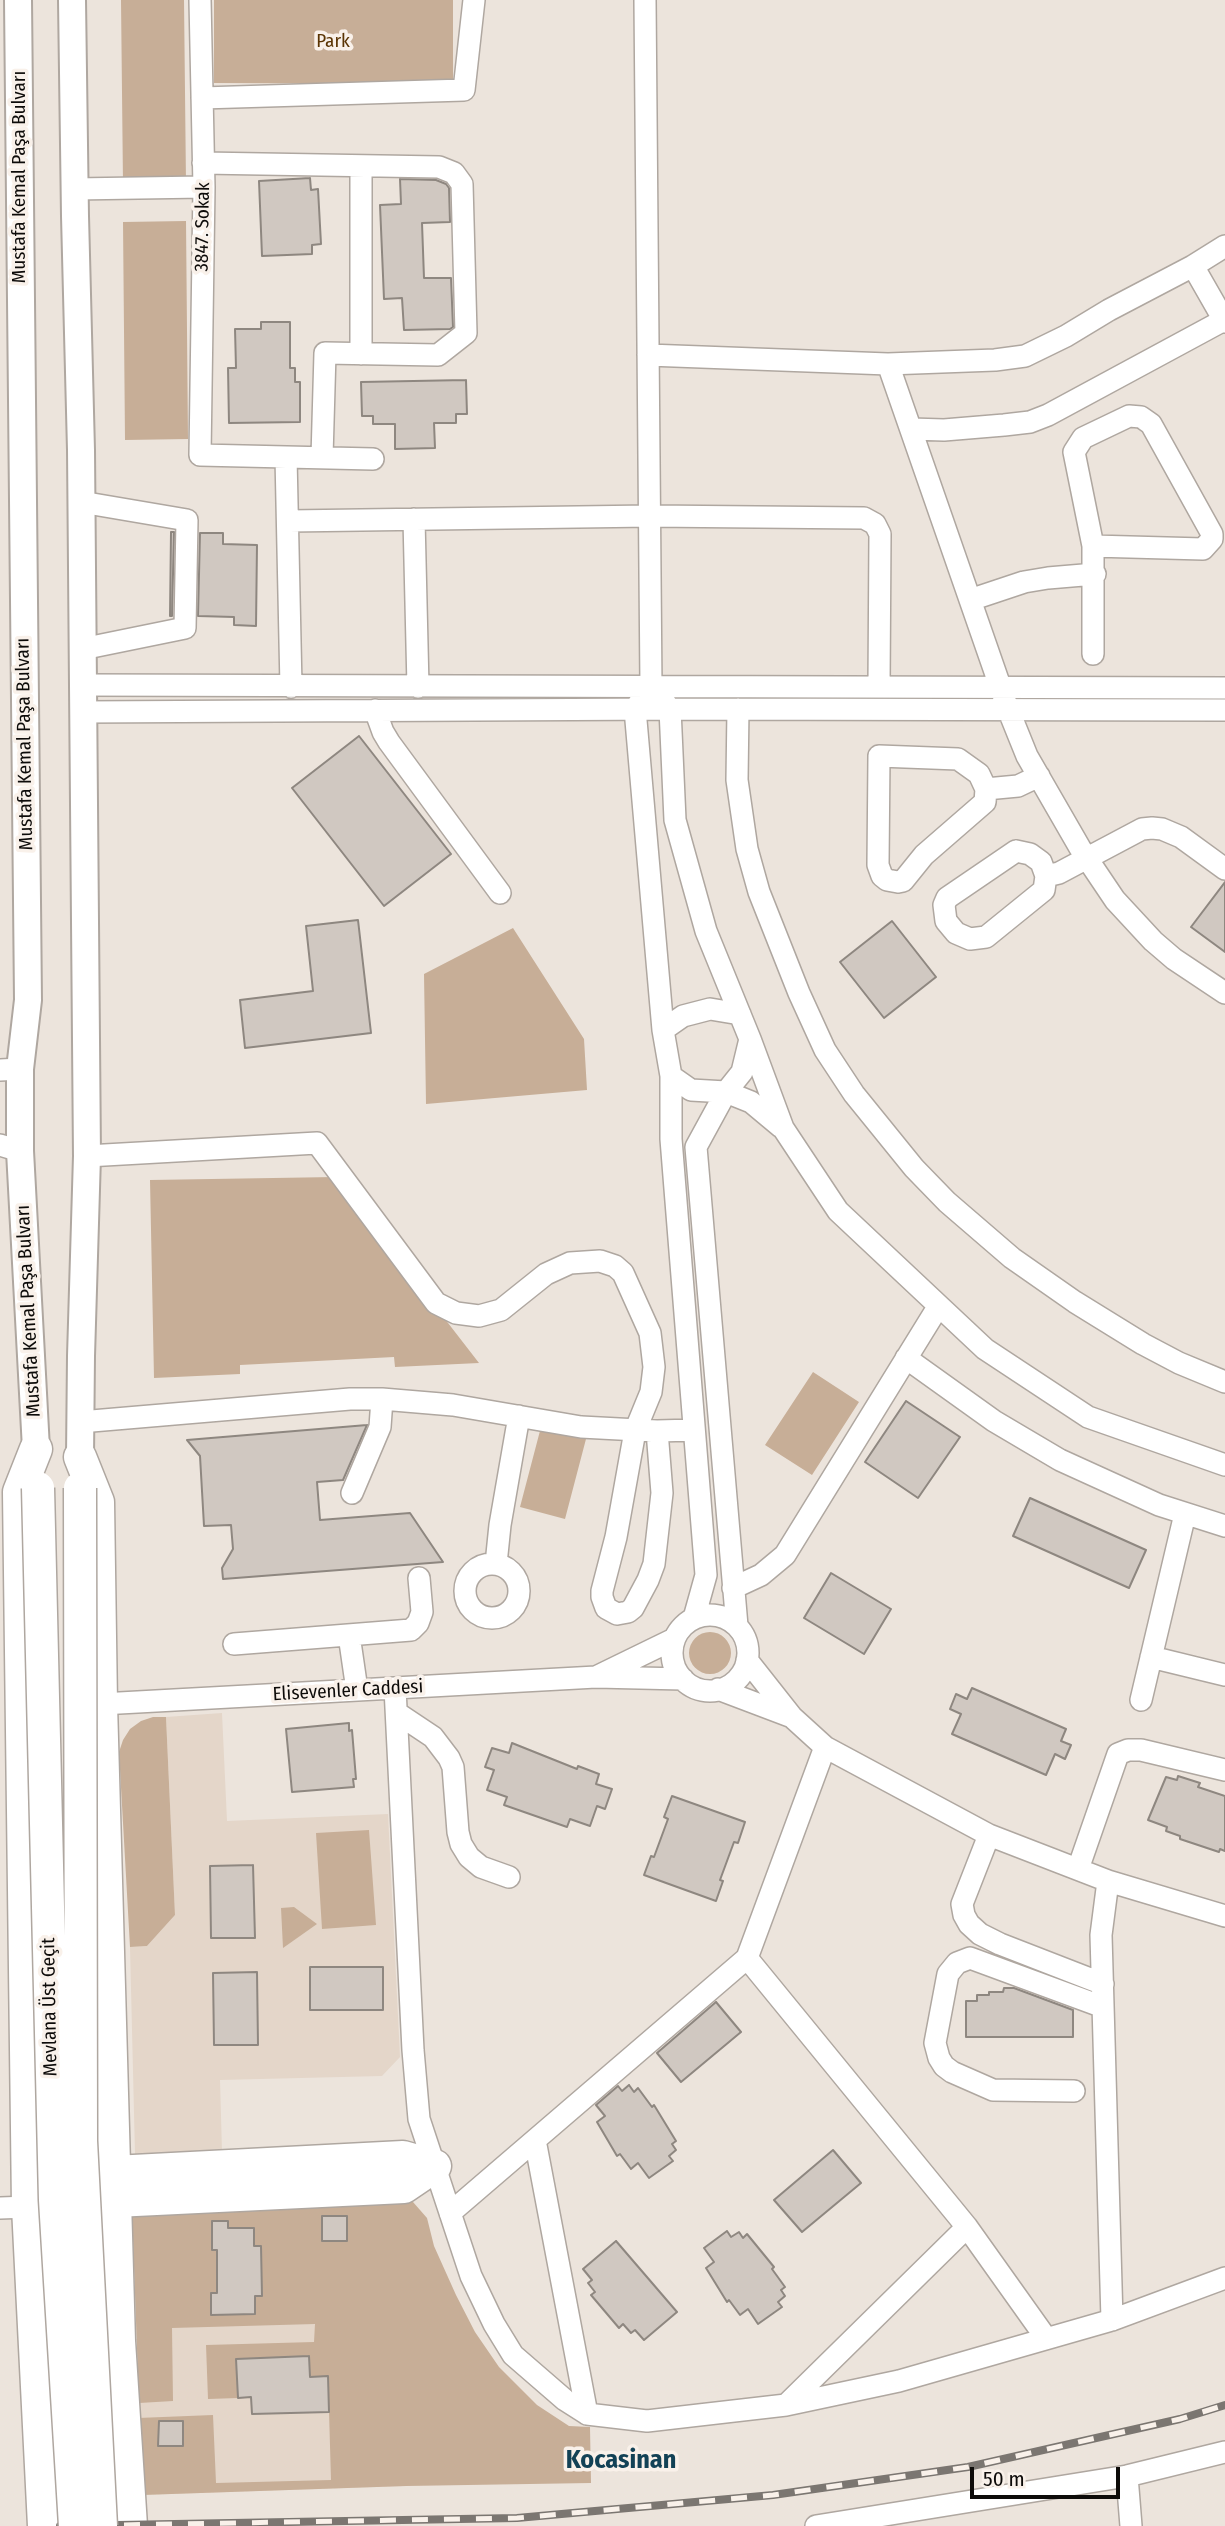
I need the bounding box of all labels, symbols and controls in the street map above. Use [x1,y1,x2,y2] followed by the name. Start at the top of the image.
[316,31,350,53] park label: Park
[9,71,31,283] street label: Mustafa Kemal Paşa Bulvarı
[191,182,215,272] street label: 3847. Sokak
[12,638,38,850] street label: Mustafa Kemal Paşa Bulvarı
[12,1204,46,1418] street label: Mustafa Kemal Paşa Bulvarı
[272,1676,424,1706] street label: Elisevenler Caddesi
[37,1938,63,2076] street label: Mevlana Üst Geçit
[566,2445,676,2477] district label: Kocasinan
[973,2452,1124,2496] scale bar
[983,2466,1025,2492] text: 50 m

